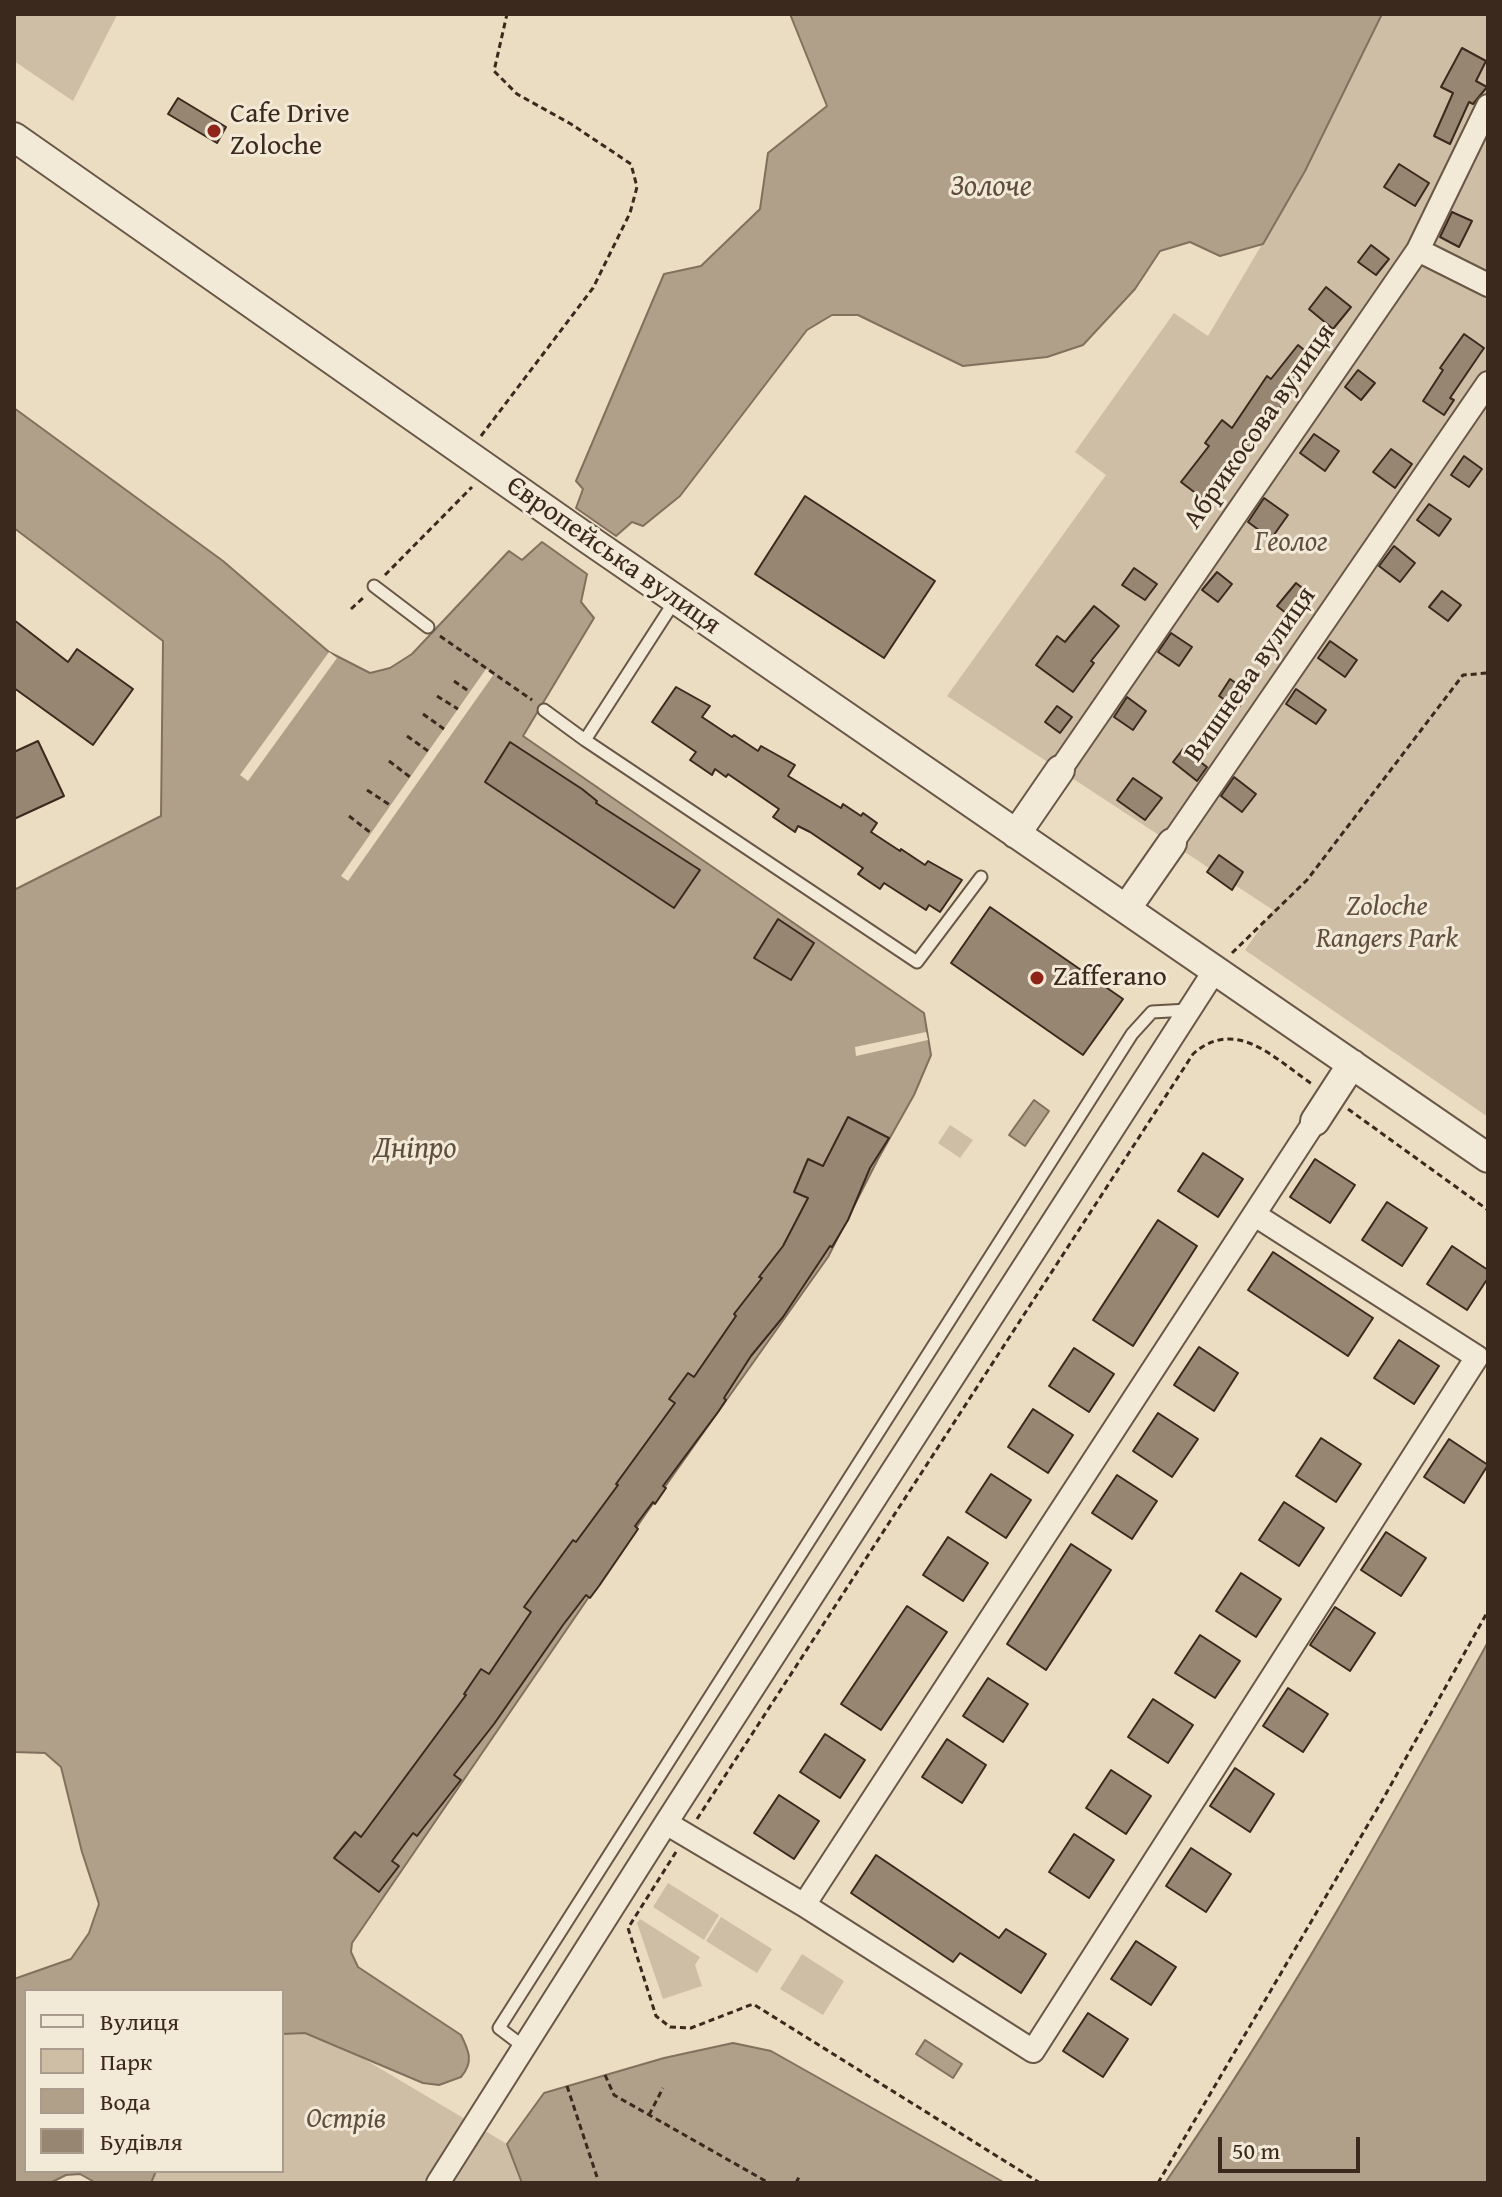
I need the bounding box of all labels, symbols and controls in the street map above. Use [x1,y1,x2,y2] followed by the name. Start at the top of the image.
[230,98,350,164] place label: Cafe Drive Zoloche
[205,122,223,140] marker: Cafe Drive Zoloche
[950,169,1032,205] water label: Золоче
[1177,318,1343,536] street label: Абрикосова вулиця
[499,469,727,643] street label: Європейська вулиця
[1255,526,1327,560] park label: Геолог
[1178,581,1324,769] street label: Вишнева вулиця
[1316,891,1458,957] park label: Zoloche Rangers Park
[1053,961,1167,995] place label: Zafferano
[1028,969,1046,987] marker: Zafferano
[374,1131,456,1167] water label: Дніпро
[24,1989,284,2173] legend
[100,2004,179,2039] text: Вулиця
[100,2044,152,2079] text: Парк
[100,2084,150,2119] text: Вода
[306,2103,386,2137] park label: Острів
[1222,2121,1364,2171] scale bar
[100,2124,183,2159] text: Будівля
[1232,2133,1280,2168] text: 50 m

